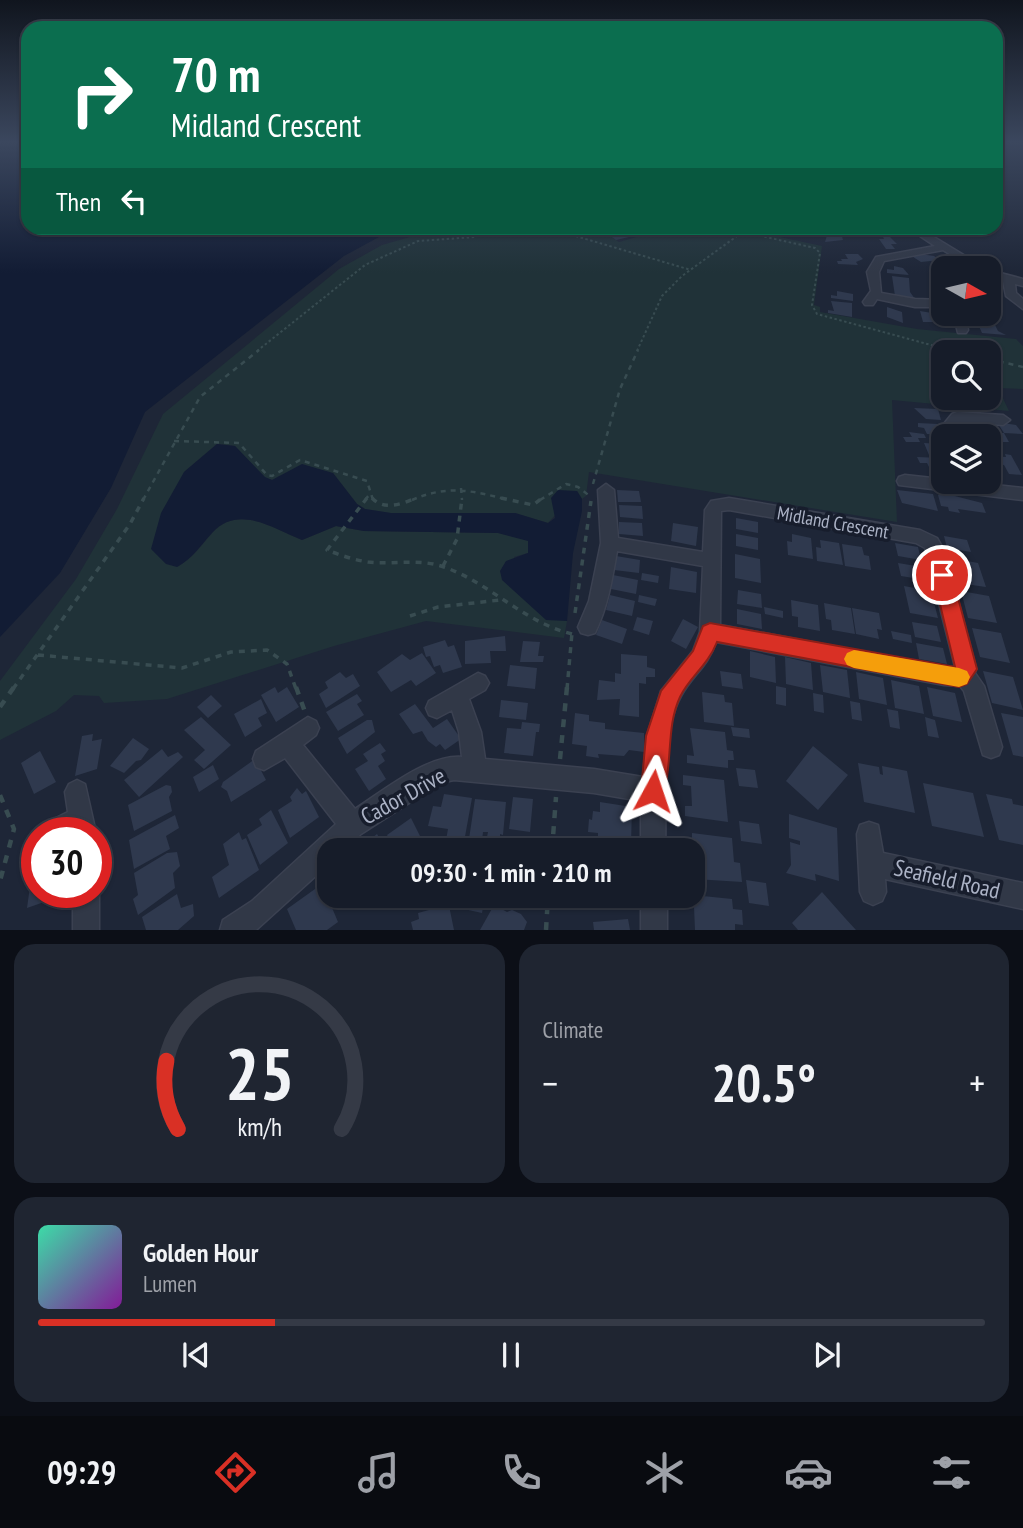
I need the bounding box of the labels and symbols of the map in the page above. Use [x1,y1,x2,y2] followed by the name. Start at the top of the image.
[931,256,1001,326] north arrow
[775,500,891,544] street label: Midland Crescent
[912,545,972,605] pin
[616,754,690,828] position arrow
[355,761,450,831] street label: Cador Drive
[21,817,112,908] speed limit sign: 30
[891,852,1003,905] street label: Seafield Road

